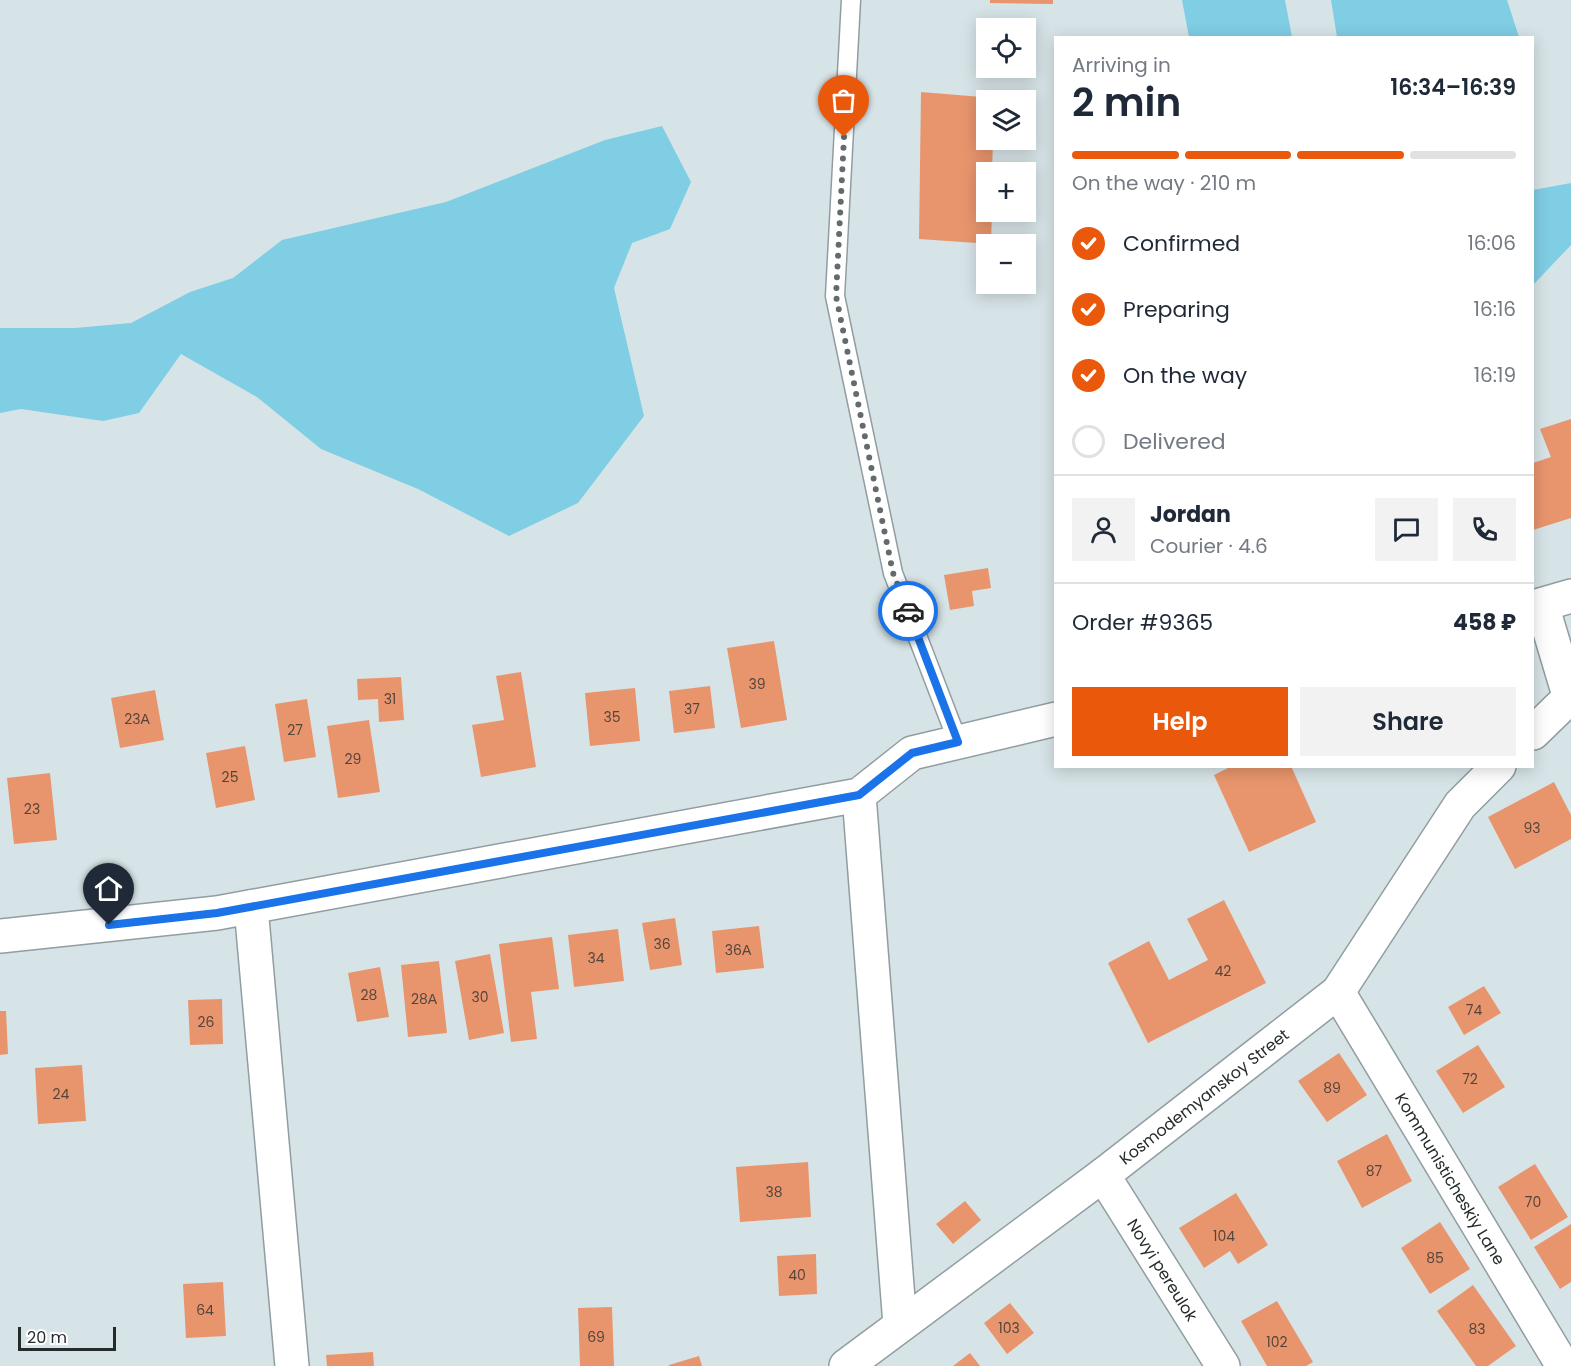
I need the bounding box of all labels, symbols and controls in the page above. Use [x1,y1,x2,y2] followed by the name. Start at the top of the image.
[976,18,1036,294] map controls
[976,18,1036,78] button: locate
[1072,51,1171,79] text: Arriving in
[1390,72,1516,103] text: 16:34–16:39
[818,75,869,137] pin
[1072,75,1181,130] text: 2 min
[827,84,860,117] icon: bag
[976,90,1036,150] button: layers
[976,162,1036,222] button: +
[1072,169,1256,197] text: On the way · 210 m
[1072,227,1105,260] icon: check
[1123,228,1240,259] text: Confirmed
[1467,229,1516,257] text: 16:06
[976,234,1036,294] button: −
[1072,293,1105,326] icon: check
[1123,294,1230,325] text: Preparing
[1474,295,1516,323] text: 16:16
[1072,359,1105,392] icon: check
[1123,360,1247,391] text: On the way
[1474,361,1516,389] text: 16:19
[1123,426,1226,457] text: Delivered
[1072,498,1135,561] button: person
[1375,498,1438,561] button: chat
[1453,498,1516,561] button: phone
[1150,499,1231,530] text: Jordan
[1150,532,1268,560] text: Courier · 4.6
[878,581,938,641] courier
[892,595,925,628] icon: car
[1072,607,1213,638] text: Order #9365
[1453,607,1516,638] text: 458 ₽
[748,674,766,694] house number: 39
[1072,687,1288,756] button: Help
[1300,687,1516,756] button: Share
[384,689,396,709] house number: 31
[684,699,700,719] house number: 37
[603,707,621,727] house number: 35
[124,709,150,729] house number: 23А
[287,720,303,740] house number: 27
[345,749,361,769] house number: 29
[222,767,238,787] house number: 25
[24,799,40,819] house number: 23
[1523,818,1541,838] house number: 93
[83,863,134,925] pin
[92,872,125,905] icon: home
[653,934,671,954] house number: 36
[725,940,752,960] house number: 36А
[587,948,605,968] house number: 34
[1215,961,1231,981] house number: 42
[361,985,378,1005] house number: 28
[471,987,489,1007] house number: 30
[411,989,438,1009] house number: 28А
[1466,1000,1482,1020] house number: 74
[198,1012,215,1032] house number: 26
[1115,1023,1294,1170] street label: Kosmodemyanskoy Street
[1462,1069,1478,1089] house number: 72
[1323,1078,1341,1098] house number: 89
[53,1084,70,1104] house number: 24
[1389,1089,1511,1269] street label: Kommunisticheskiy Lane
[1366,1161,1383,1181] house number: 87
[765,1182,783,1202] house number: 38
[1525,1192,1541,1212] house number: 70
[1121,1214,1203,1326] street label: Novyi pereulok
[1213,1226,1235,1246] house number: 104
[1426,1248,1444,1268] house number: 85
[788,1265,806,1285] house number: 40
[196,1300,214,1320] house number: 64
[998,1318,1020,1338] house number: 103
[1468,1319,1486,1339] house number: 83
[18,1324,116,1352] scale bar
[27,1326,67,1349] text: 20 m
[587,1327,605,1347] house number: 69
[1266,1332,1288,1352] house number: 102

